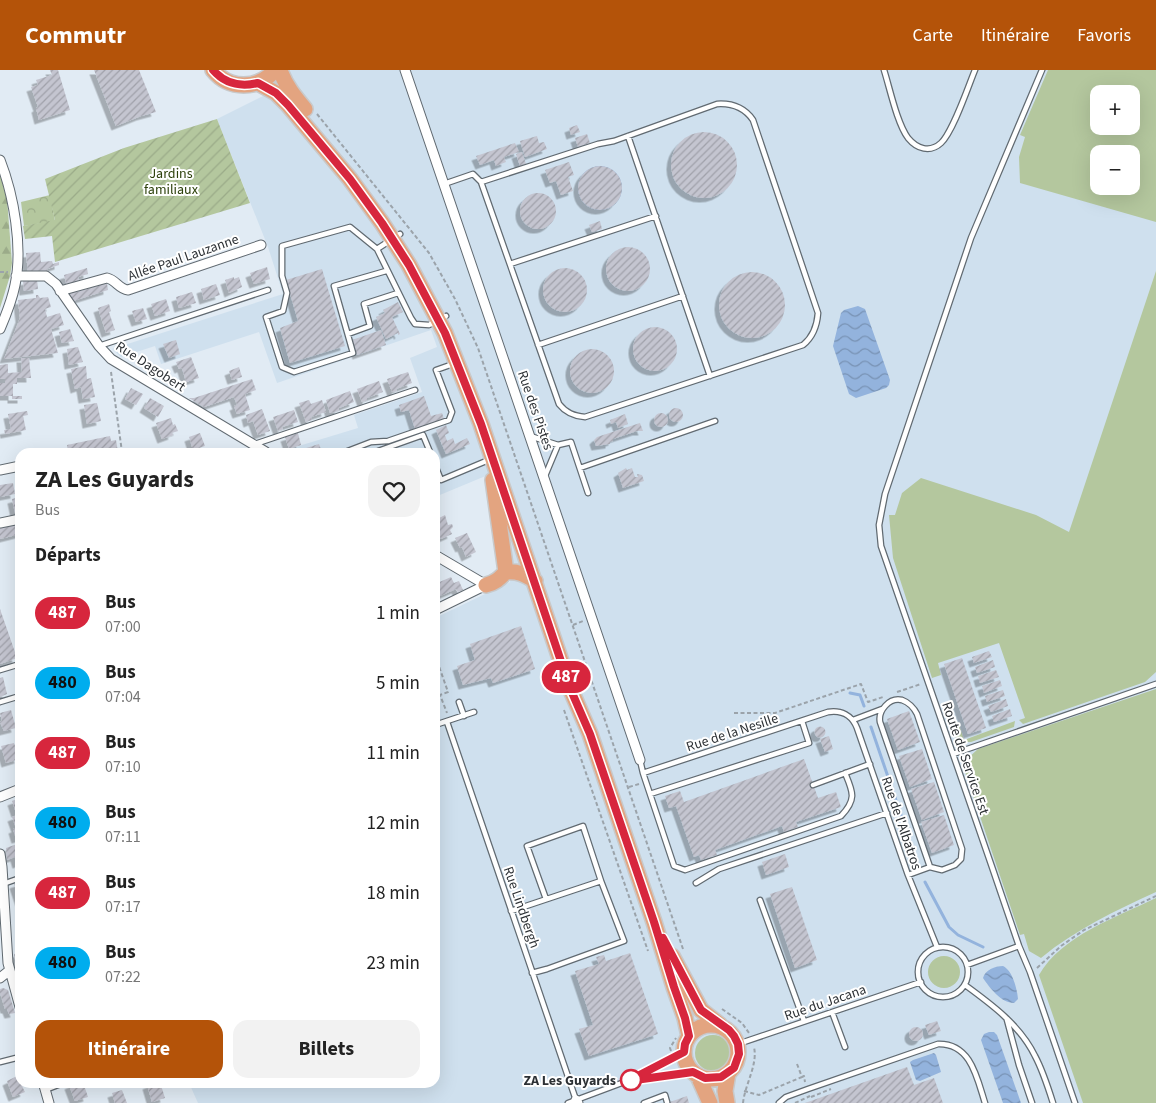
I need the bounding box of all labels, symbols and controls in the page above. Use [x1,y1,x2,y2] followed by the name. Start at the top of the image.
[25,18,126,53] text: Commutr
[913,23,953,48] text: Carte
[981,23,1049,48] text: Itinéraire
[1077,23,1131,48] text: Favoris
[1090,85,1140,195] map controls
[1090,85,1140,135] button: +
[1090,145,1140,195] button: −
[144,164,199,200] park label: Jardins familiaux
[125,230,242,286] street label: Allée Paul Lauzanne
[112,337,190,397] street label: Rue Dagobert
[512,368,558,453] street label: Rue des Pistes
[35,462,194,497] text: ZA Les Guyards
[368,465,420,517] button: heart
[35,499,60,521] text: Bus
[35,542,101,569] text: Départs
[105,589,136,616] text: Bus
[48,600,77,625] text: 487
[376,600,420,627] text: 1 min
[105,616,141,638] text: 07:00
[105,659,136,686] text: Bus
[537,661,595,693] line badge: 487
[552,664,580,689] text: 487
[48,670,77,695] text: 480
[376,670,420,697] text: 5 min
[105,686,141,708] text: 07:04
[936,699,994,818] street label: Route de Service Est
[684,709,781,757] street label: Rue de la Nesille
[105,729,136,756] text: Bus
[48,740,77,765] text: 487
[366,740,420,767] text: 11 min
[105,756,141,778] text: 07:10
[876,774,926,873] street label: Rue de l'Albatros
[105,799,136,826] text: Bus
[48,810,77,835] text: 480
[366,810,420,837] text: 12 min
[105,826,141,848] text: 07:11
[498,864,544,951] street label: Rue Lindbergh
[105,869,136,896] text: Bus
[48,880,77,905] text: 487
[366,880,420,907] text: 18 min
[105,896,141,918] text: 07:17
[105,939,136,966] text: Bus
[48,950,77,975] text: 480
[366,950,420,977] text: 23 min
[105,966,141,988] text: 07:22
[782,980,869,1026] street label: Rue du Jacana
[35,1020,223,1078] button: Itinéraire
[233,1020,420,1078] button: Billets
[620,1069,642,1091] marker: ZA Les Guyards
[523,1071,616,1091] place label: ZA Les Guyards

